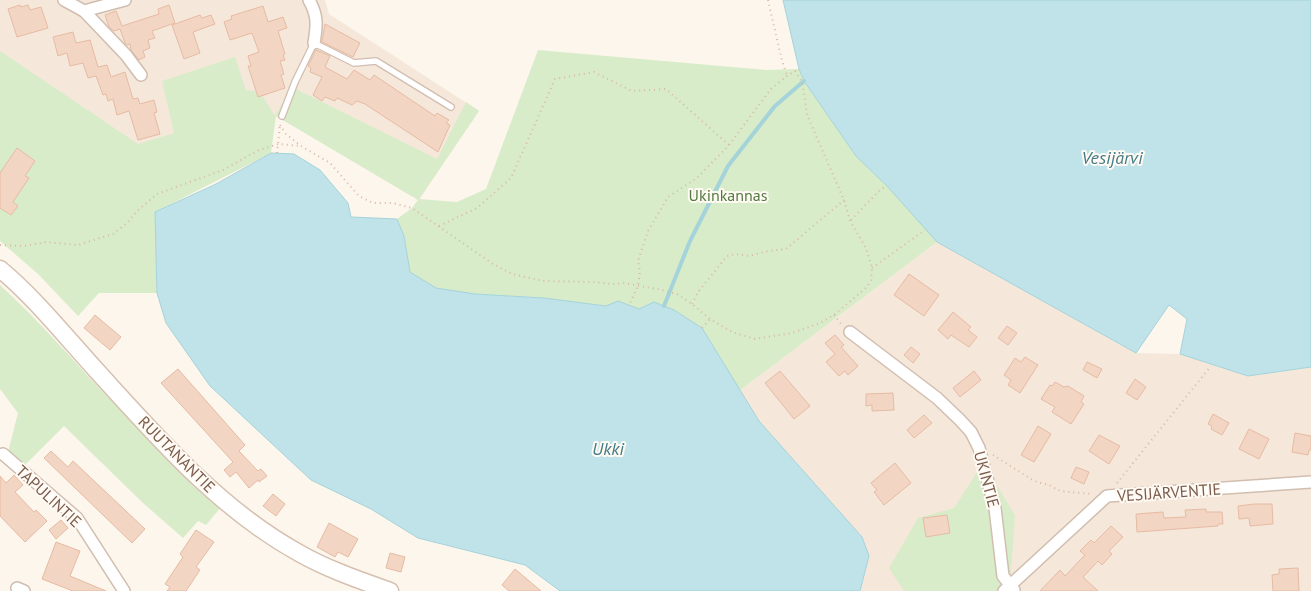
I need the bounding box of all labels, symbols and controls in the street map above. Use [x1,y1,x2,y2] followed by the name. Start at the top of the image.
[1081,146,1144,169] water label: Vesijärvi
[689,185,768,205] park label: Ukinkannas
[134,411,220,497] street label: RUUTANANTIE
[592,437,625,460] water label: Ukki
[970,449,1004,509] street label: UKINTIE
[12,461,86,531] street label: TAPULINTIE
[1115,478,1222,506] street label: VESIJÄRVENTIE

